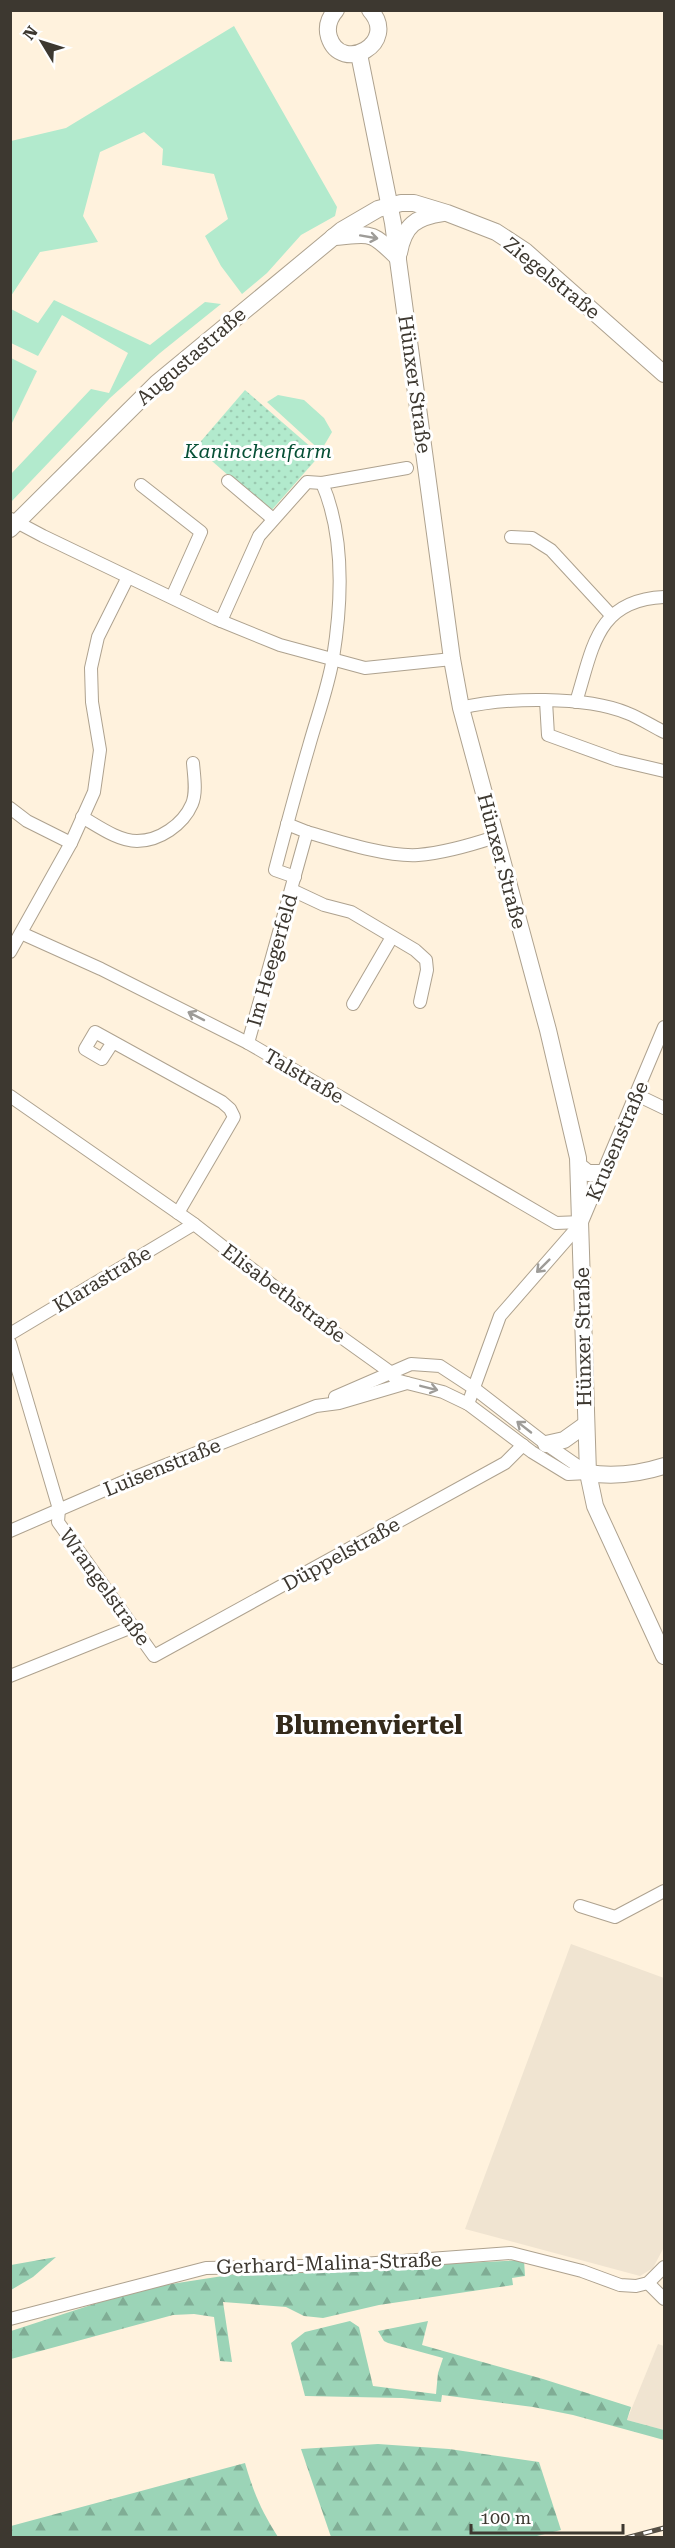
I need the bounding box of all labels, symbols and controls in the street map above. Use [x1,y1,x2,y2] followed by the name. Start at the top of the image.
[12,12,72,72] north arrow
[19,22,42,44] text: N
[359,232,378,243] one-way arrow
[499,232,605,324] street label: Ziegelstraße
[131,302,251,410] street label: Augustastraße
[393,313,437,455] street label: Hünxer Straße
[183,439,332,463] park label: Kaninchenfarm
[472,790,532,932] street label: Hünxer Straße
[242,891,302,1029] street label: Im Heegerfeld
[187,1010,205,1022] one-way arrow
[260,1044,348,1108] street label: Talstraße
[581,1077,653,1205] street label: Krusenstraße
[217,1239,351,1348] street label: Elisabethstraße
[49,1240,155,1318] street label: Klarastraße
[536,1259,550,1274] one-way arrow
[570,1267,596,1407] street label: Hünxer Straße
[419,1383,438,1395] one-way arrow
[516,1421,532,1434] one-way arrow
[100,1433,224,1501] street label: Luisenstraße
[278,1512,404,1596] street label: Düppelstraße
[55,1524,155,1650] street label: Wrangelstraße
[275,1710,463,1740] district label: Blumenviertel
[216,2247,442,2279] street label: Gerhard-Malina-Straße
[471,2497,622,2535] scale bar
[480,2507,531,2528] text: 100 m

